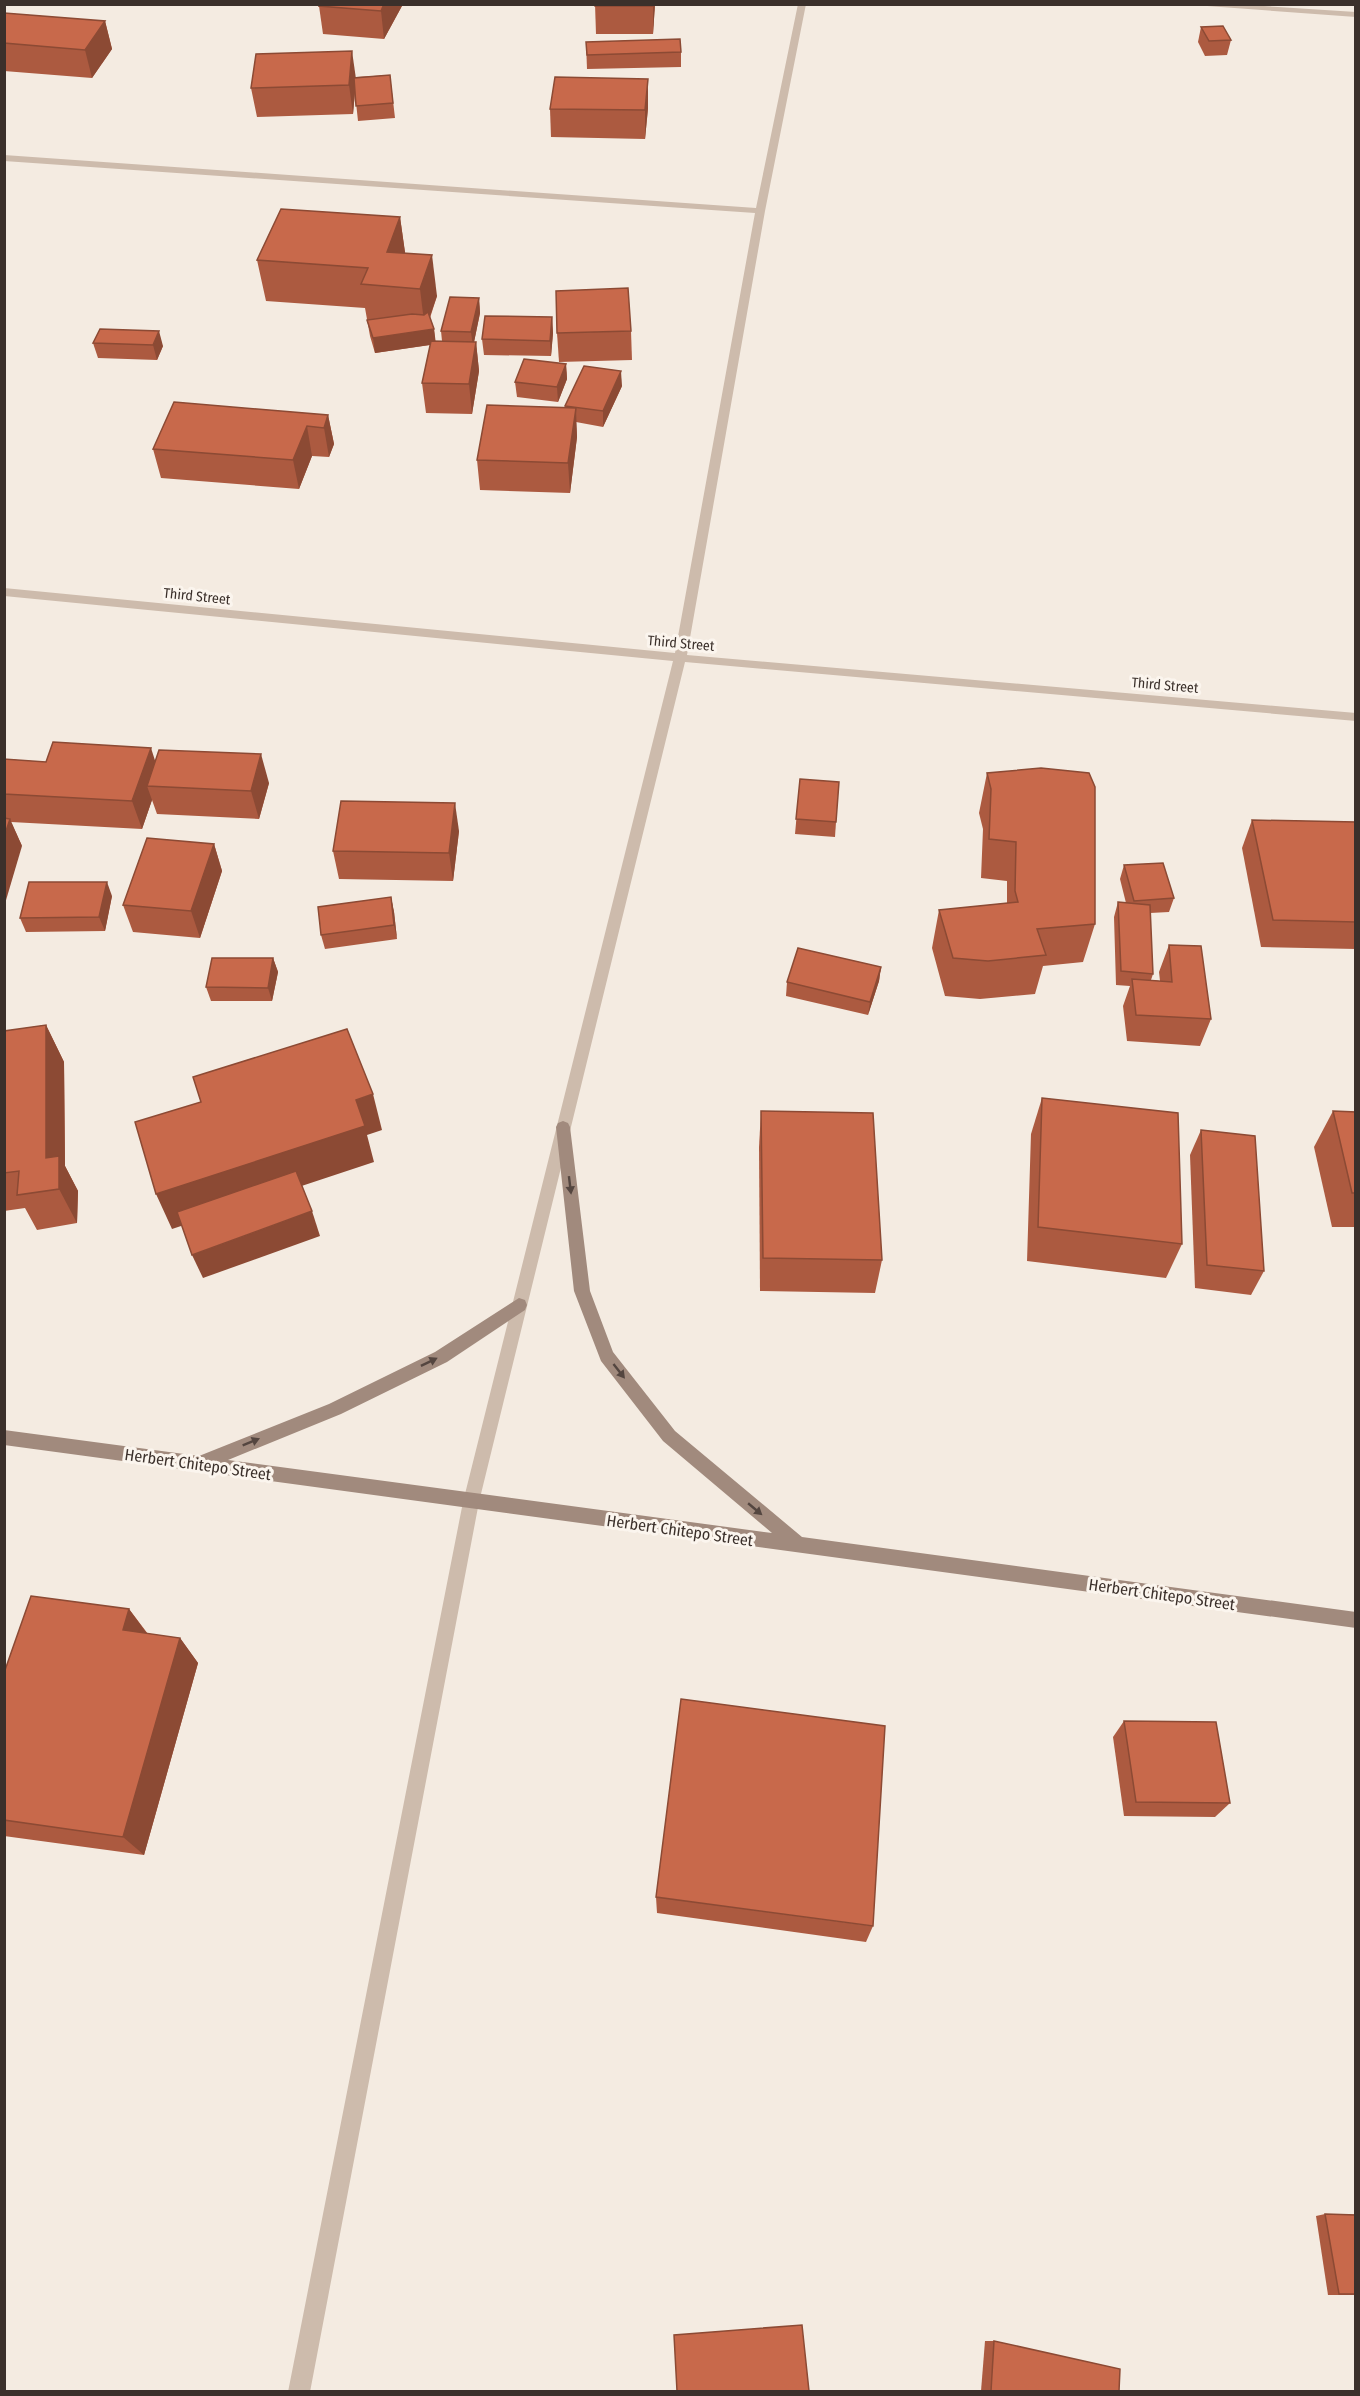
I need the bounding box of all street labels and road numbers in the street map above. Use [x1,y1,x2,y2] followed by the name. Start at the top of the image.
[163,585,232,609] street label: Third Street
[647,632,716,655] street label: Third Street
[1131,674,1200,697] street label: Third Street
[124,1445,273,1484] street label: Herbert Chitepo Street
[606,1511,755,1550] street label: Herbert Chitepo Street
[1088,1575,1237,1614] street label: Herbert Chitepo Street

